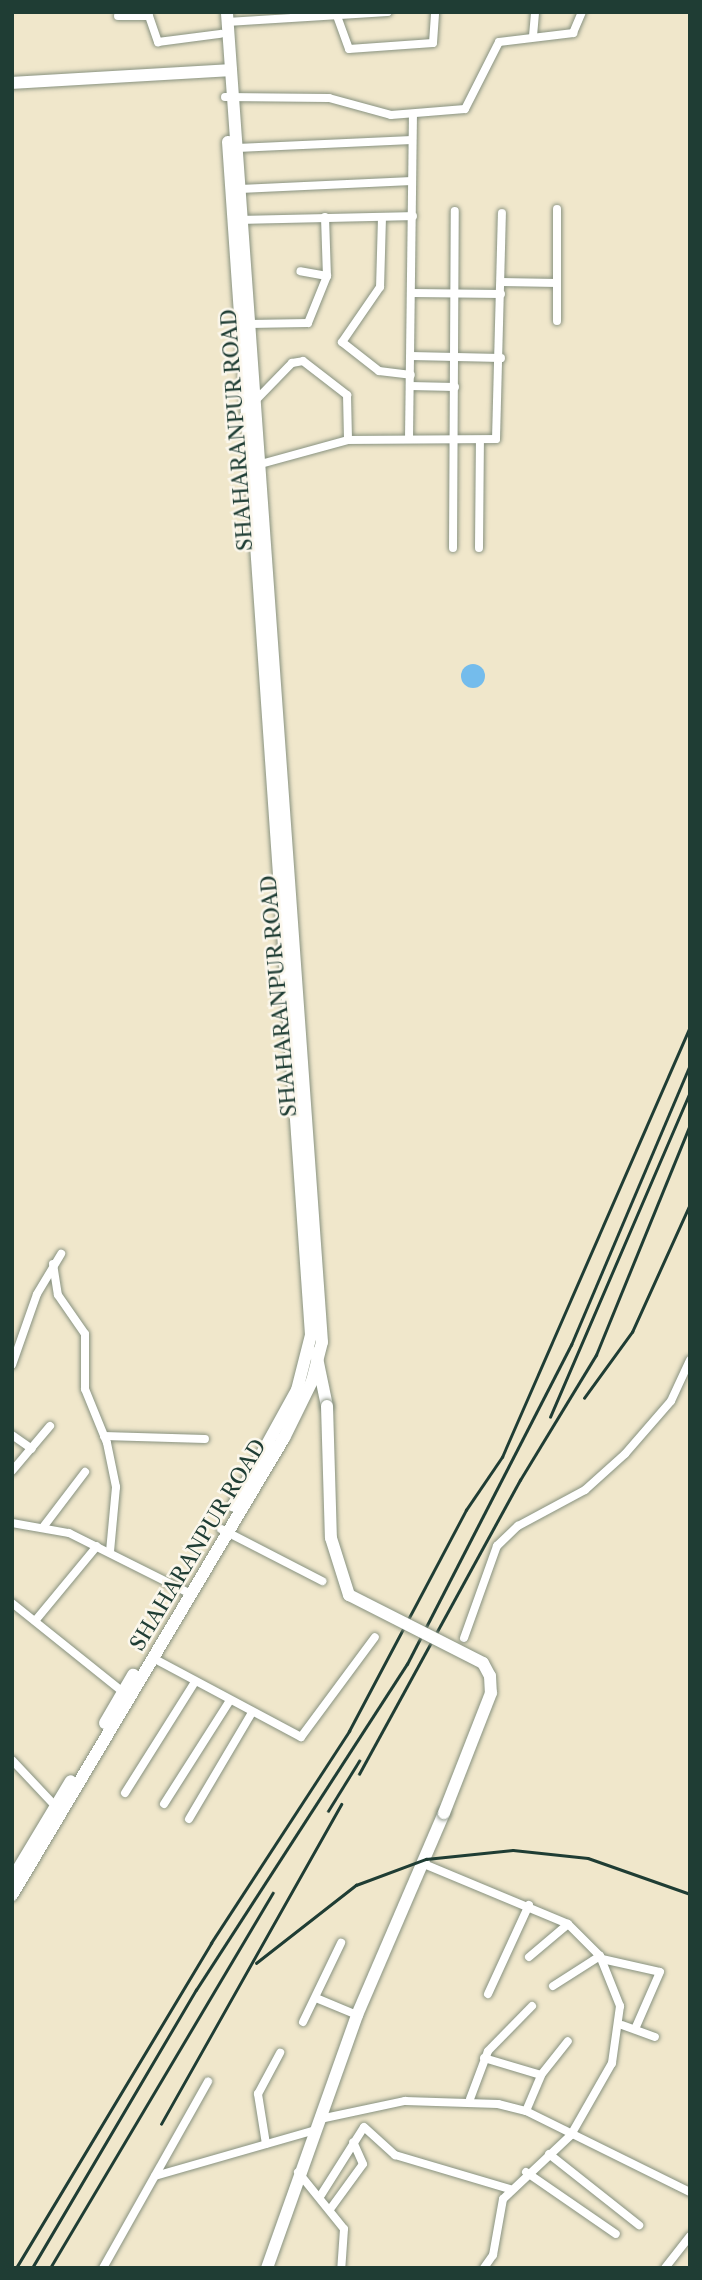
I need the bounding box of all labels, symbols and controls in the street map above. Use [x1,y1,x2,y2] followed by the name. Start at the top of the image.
[216,308,258,552] street label: SHAHARANPUR ROAD
[256,874,302,1118] street label: SHAHARANPUR ROAD
[125,1434,271,1656] street label: SHAHARANPUR ROAD

